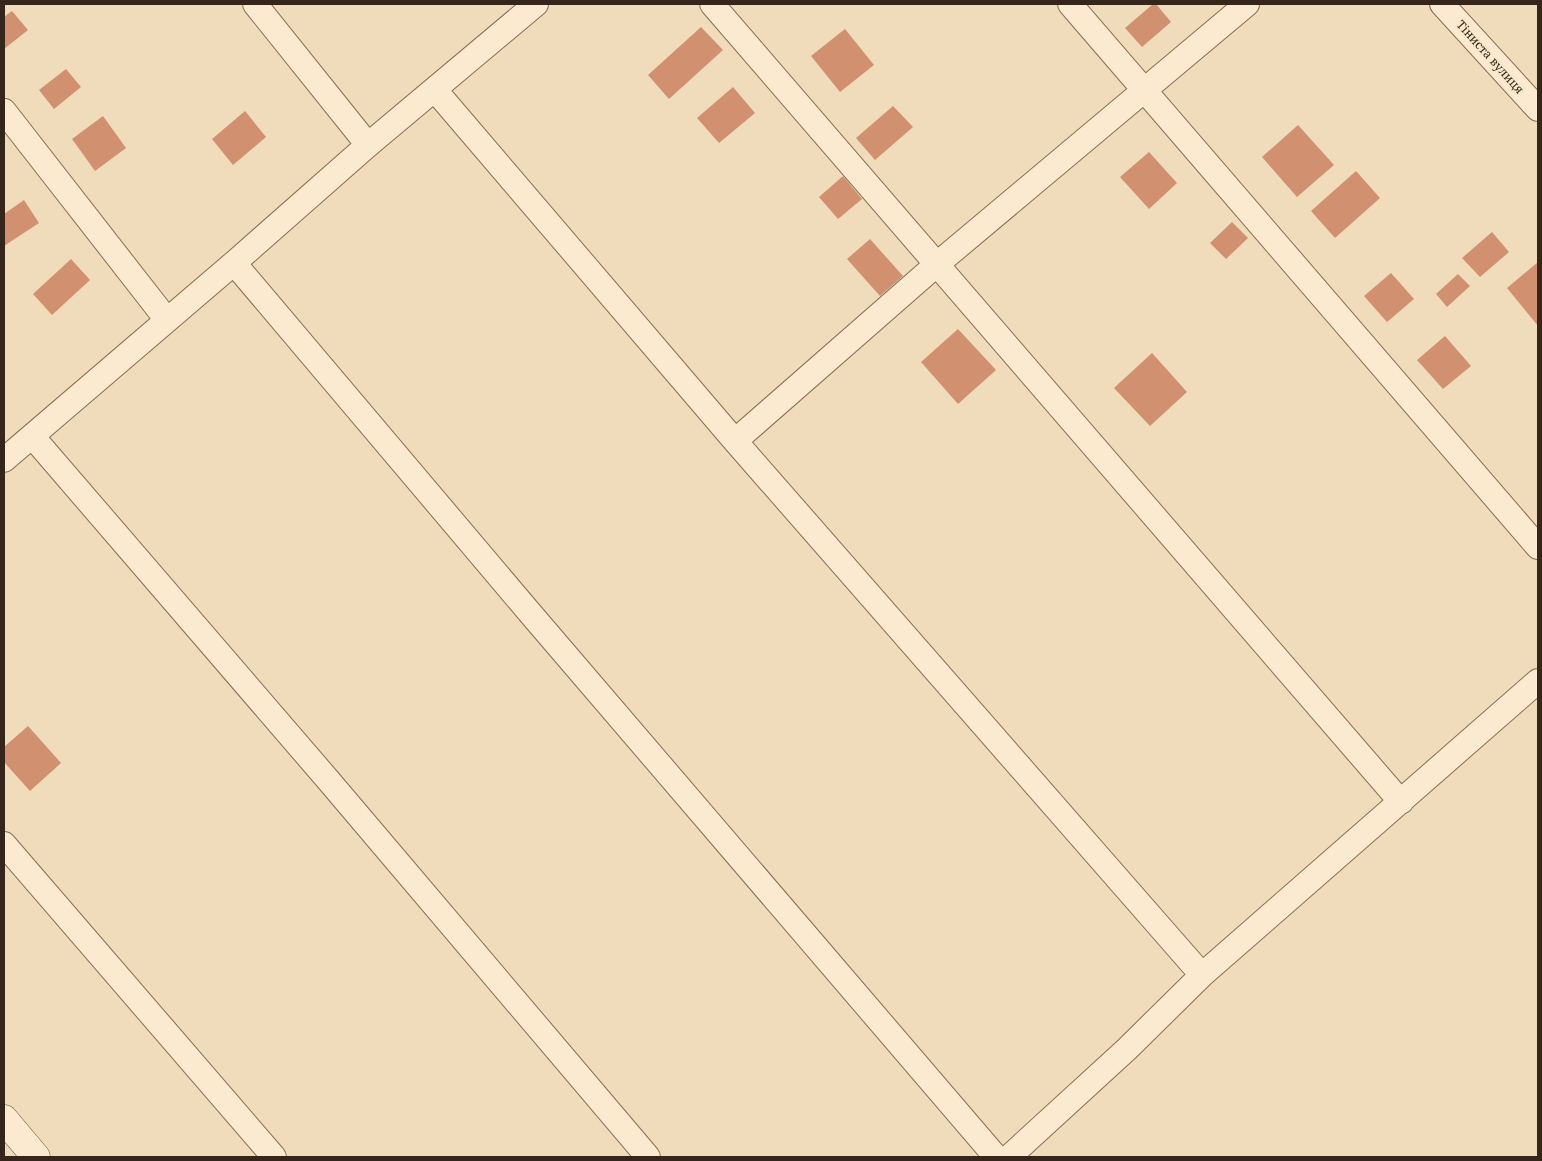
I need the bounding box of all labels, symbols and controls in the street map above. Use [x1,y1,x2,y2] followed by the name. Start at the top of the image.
[1453,16,1528,97] street label: Тіниста вулиця

